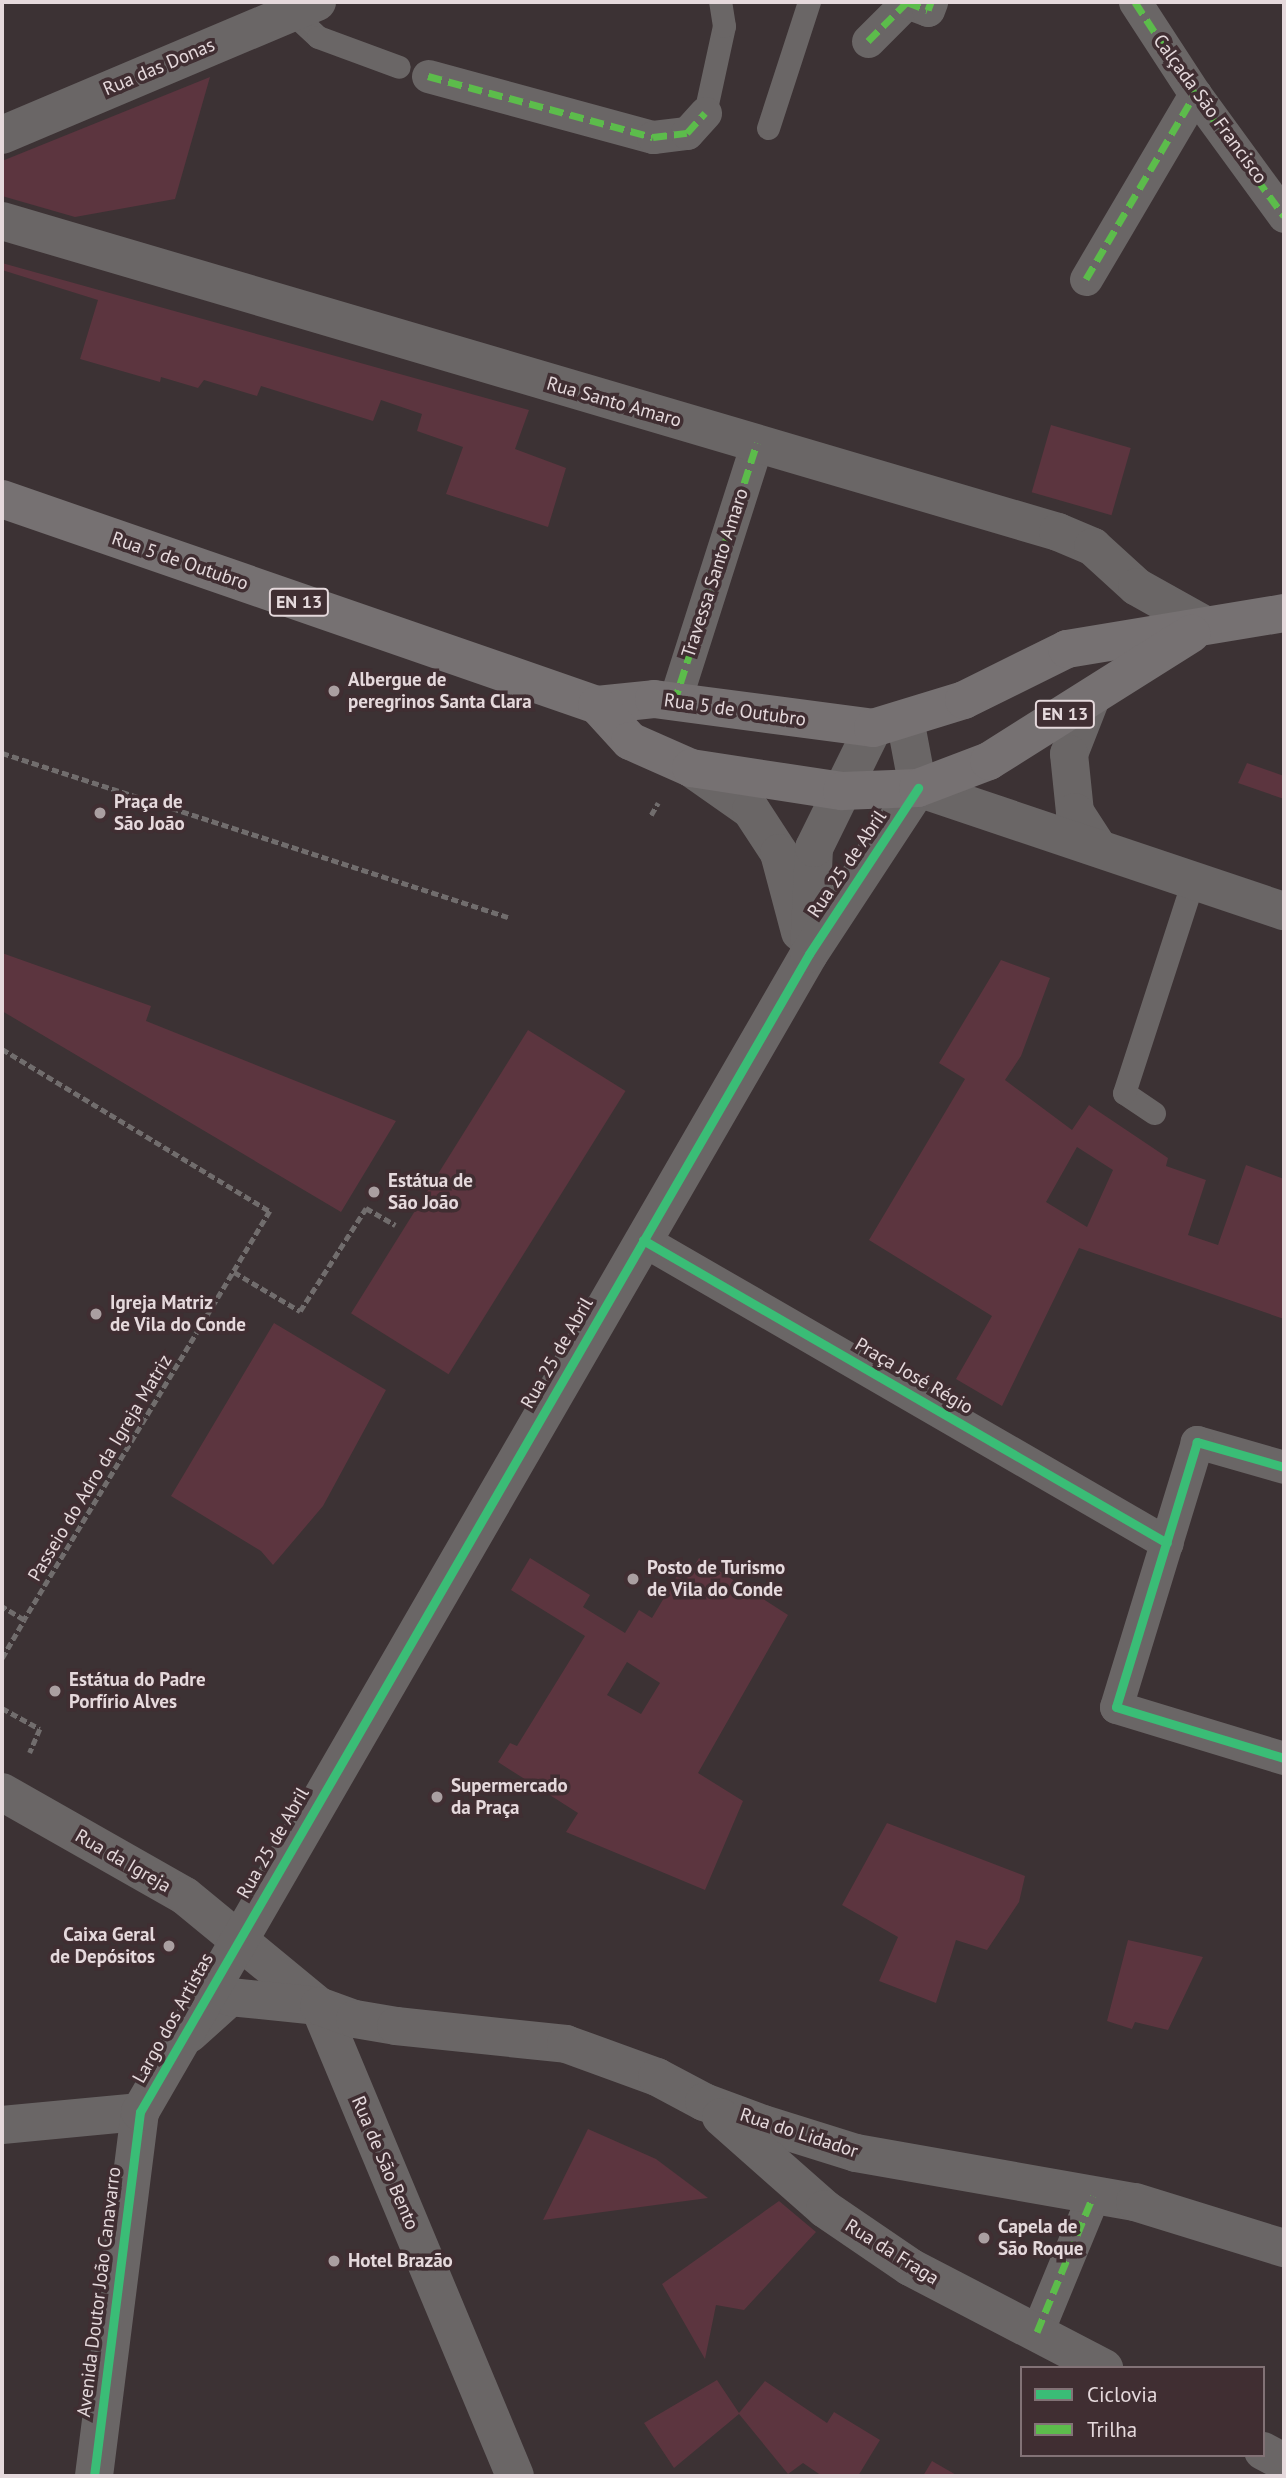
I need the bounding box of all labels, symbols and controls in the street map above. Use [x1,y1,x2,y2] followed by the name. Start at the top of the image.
[1148,30,1272,188] street label: Calçada São Francisco
[100,33,218,101] street label: Rua das Donas
[544,372,684,432] street label: Rua Santo Amaro
[677,485,753,661] street label: Travessa Santo Amaro
[109,527,251,595] street label: Rua 5 de Outubro
[268,588,330,616] road number: EN 13
[348,669,532,713] place label: Albergue de peregrinos Santa Clara
[326,683,342,699] marker: Albergue de peregrinos Santa Clara
[663,689,807,731] street label: Rua 5 de Outubro
[1034,700,1096,728] road number: EN 13
[114,791,185,835] place label: Praça de São João
[92,805,108,821] marker: Praça de São João
[803,806,891,922] street label: Rua 25 de Abril
[388,1170,473,1214] place label: Estátua de São João
[366,1184,382,1200] marker: Estátua de São João
[110,1292,247,1336] place label: Igreja Matriz de Vila do Conde
[516,1293,598,1413] street label: Rua 25 de Abril
[88,1306,104,1322] marker: Igreja Matriz de Vila do Conde
[851,1333,977,1419] street label: Praça José Régio
[23,1350,177,1586] street label: Passeio do Adro da Igreja Matriz
[647,1557,786,1601] place label: Posto de Turismo de Vila do Conde
[625,1571,641,1587] marker: Posto de Turismo de Vila do Conde
[69,1669,206,1713] place label: Estátua do Padre Porfírio Alves
[47,1683,63,1699] marker: Estátua do Padre Porfírio Alves
[451,1775,568,1819] place label: Supermercado da Praça
[232,1783,314,1903] street label: Rua 25 de Abril
[429,1789,445,1805] marker: Supermercado da Praça
[71,1824,175,1898] street label: Rua da Igreja
[50,1924,155,1968] place label: Caixa Geral de Depósitos
[161,1938,177,1954] marker: Caixa Geral de Depósitos
[128,1949,218,2087] street label: Largo dos Artistas
[347,2093,423,2233] street label: Rua de São Bento
[737,2103,861,2163] street label: Rua do Lidador
[72,2166,126,2418] street label: Avenida Doutor João Canavarro
[841,2214,943,2290] street label: Rua da Fraga
[998,2216,1083,2260] place label: Capela de São Roque
[976,2230,992,2246] marker: Capela de São Roque
[348,2250,453,2272] place label: Hotel Brazão
[326,2253,342,2269] marker: Hotel Brazão
[1020,2366,1265,2457] legend
[1087,2381,1157,2408] text: Ciclovia
[1087,2416,1137,2443] text: Trilha

